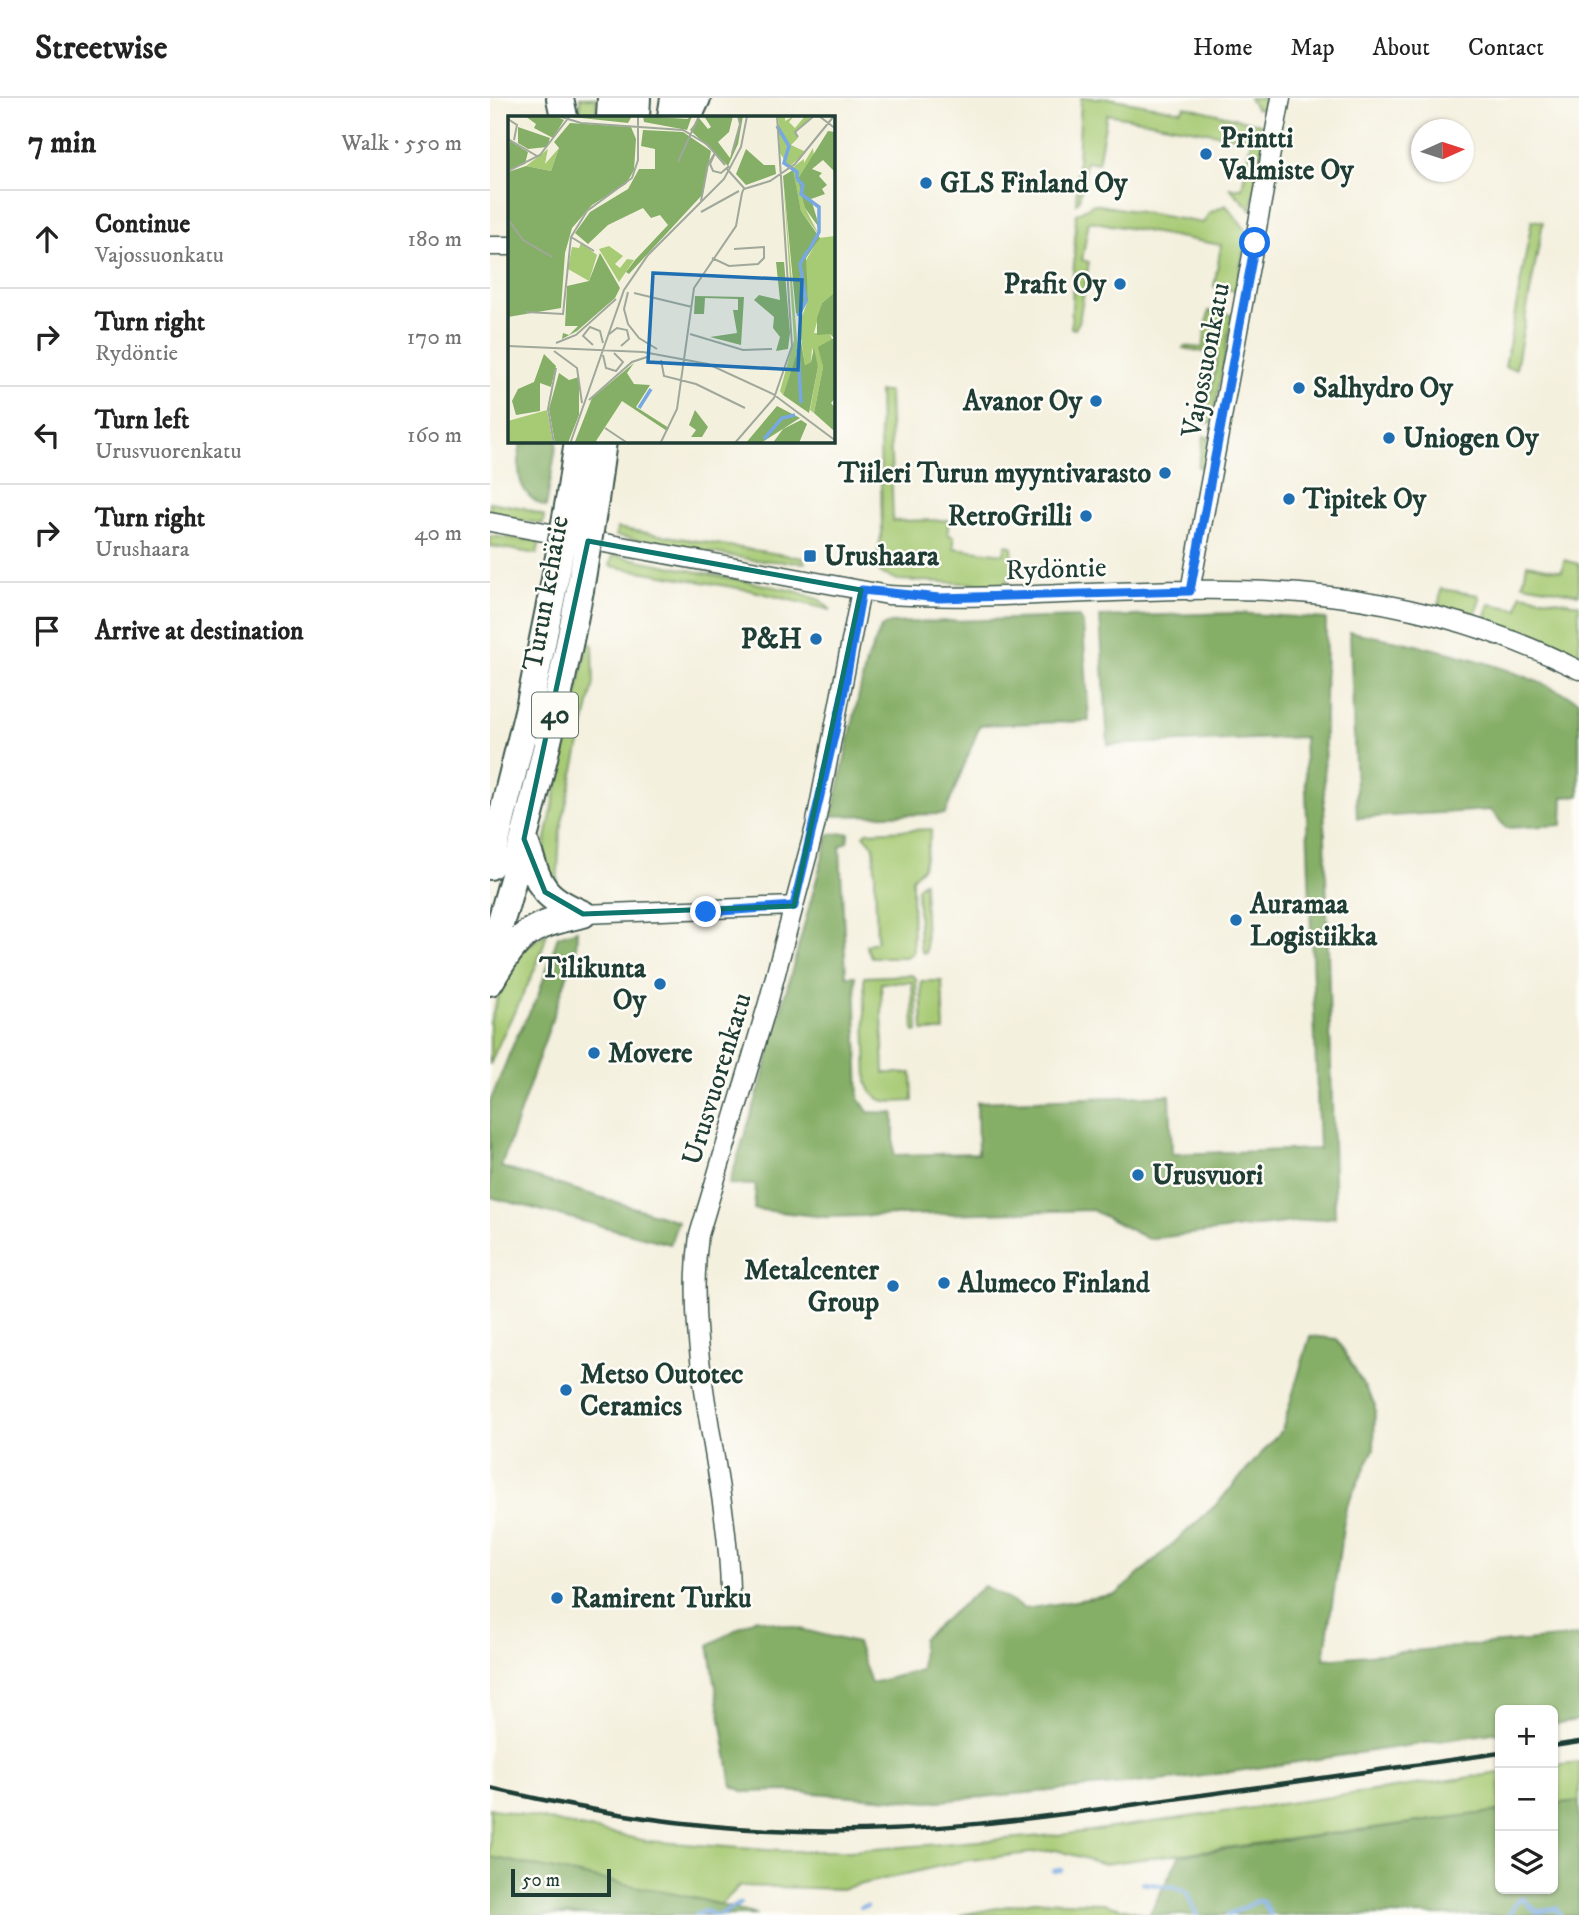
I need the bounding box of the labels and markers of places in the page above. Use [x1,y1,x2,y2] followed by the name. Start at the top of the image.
[1219,121,1354,188] place label: Printti Valmiste Oy
[1198,146,1214,162] marker: Printti Valmiste Oy
[940,166,1128,201] place label: GLS Finland Oy
[918,175,934,191] marker: GLS Finland Oy
[1004,267,1107,302] place label: Prafit Oy
[1112,276,1128,292] marker: Prafit Oy
[1313,371,1453,406] place label: Salhydro Oy
[1291,380,1307,396] marker: Salhydro Oy
[962,384,1083,419] place label: Avanor Oy
[1088,393,1104,409] marker: Avanor Oy
[1403,421,1539,456] place label: Uniogen Oy
[1381,430,1397,446] marker: Uniogen Oy
[837,456,1151,491] place label: Tiileri Turun myyntivarasto
[1157,465,1173,481] marker: Tiileri Turun myyntivarasto
[1302,482,1427,517] place label: Tipitek Oy
[1281,491,1297,507] marker: Tipitek Oy
[948,499,1072,534] place label: RetroGrilli
[1078,508,1094,524] marker: RetroGrilli
[824,539,940,574] place label: Urushaara
[802,548,818,564] marker: Urushaara
[741,622,802,657] place label: P&H
[808,631,824,647] marker: P&H
[1249,887,1378,954] place label: Auramaa Logistiikka
[1228,912,1244,928] marker: Auramaa Logistiikka
[538,951,647,1018] place label: Tilikunta Oy
[652,976,668,992] marker: Tilikunta Oy
[608,1036,693,1071] place label: Movere
[586,1045,602,1061] marker: Movere
[1152,1158,1263,1193] place label: Urusvuori
[1130,1167,1146,1183] marker: Urusvuori
[744,1253,880,1320] place label: Metalcenter Group
[957,1266,1151,1301] place label: Alumeco Finland
[936,1275,952,1291] marker: Alumeco Finland
[885,1278,901,1294] marker: Metalcenter Group
[580,1357,743,1424] place label: Metso Outotec Ceramics
[558,1382,574,1398] marker: Metso Outotec Ceramics
[571,1581,752,1616] place label: Ramirent Turku
[549,1590,565,1606] marker: Ramirent Turku

